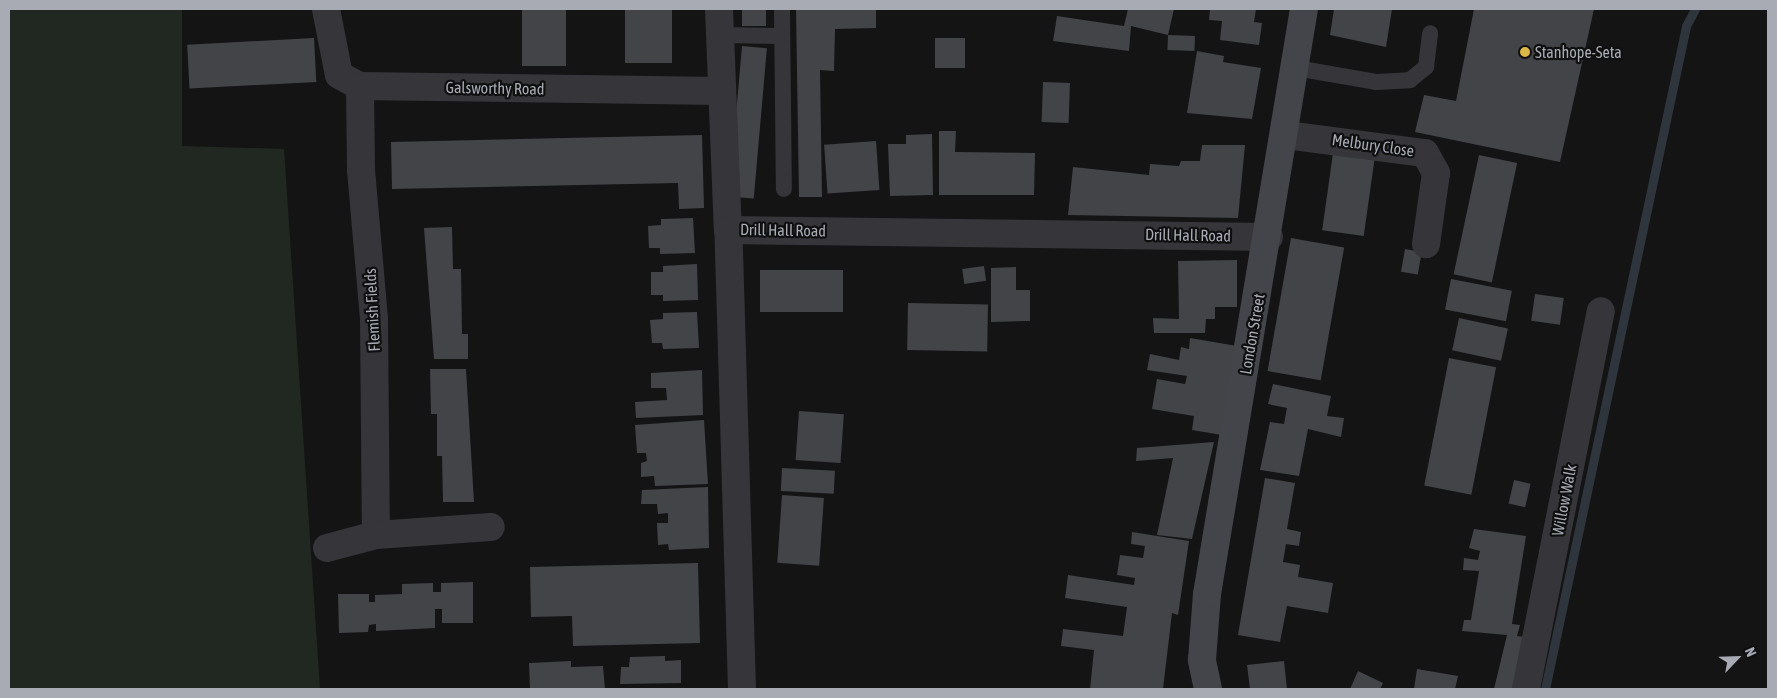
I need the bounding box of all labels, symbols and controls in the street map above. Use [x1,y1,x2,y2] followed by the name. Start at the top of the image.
[1535,42,1622,62] place label: Stanhope-Seta
[1519,46,1531,58] marker: Stanhope-Seta
[445,78,545,98] street label: Galsworthy Road
[1331,130,1415,160] street label: Melbury Close
[740,220,826,240] street label: Drill Hall Road
[1145,225,1231,245] street label: Drill Hall Road
[360,268,384,352] street label: Flemish Fields
[1235,292,1269,376] street label: London Street
[1548,463,1580,537] street label: Willow Walk
[1712,633,1762,683] north arrow
[1742,645,1760,659] text: N

